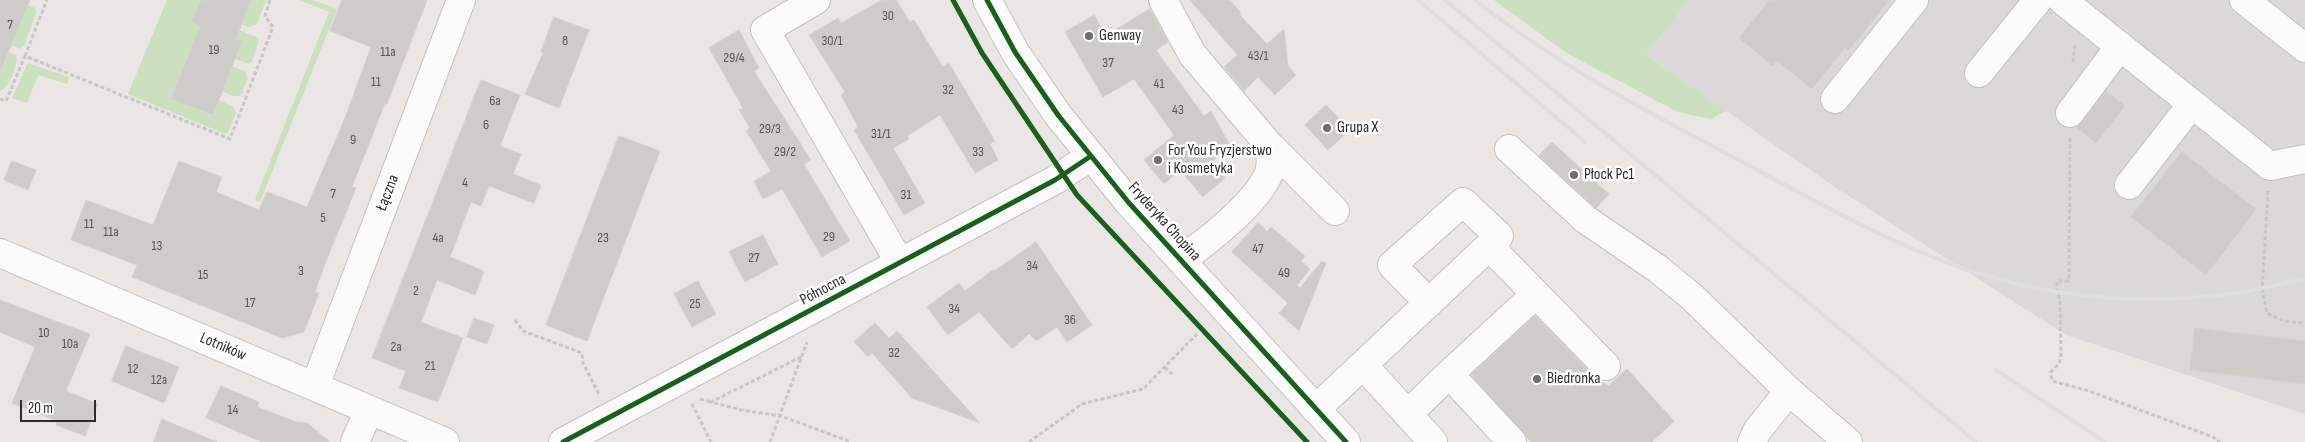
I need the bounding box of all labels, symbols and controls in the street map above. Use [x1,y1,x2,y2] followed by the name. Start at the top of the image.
[882,8,894,24] house number: 30
[7,17,13,33] house number: 7
[1099,26,1141,46] place label: Genway
[1083,30,1095,42] marker: Genway
[562,33,568,49] house number: 8
[821,33,843,49] house number: 30/1
[208,42,220,58] house number: 19
[380,44,396,60] house number: 11a
[1248,48,1268,64] house number: 43/1
[723,50,745,66] house number: 29/4
[1102,55,1114,71] house number: 37
[371,74,381,90] house number: 11
[1154,76,1164,92] house number: 41
[942,82,954,98] house number: 32
[489,93,501,109] house number: 6a
[1172,102,1184,118] house number: 43
[483,117,489,133] house number: 6
[1337,118,1378,138] place label: Grupa X
[759,121,781,137] house number: 29/3
[1321,122,1333,134] marker: Grupa X
[871,126,891,142] house number: 31/1
[350,132,356,148] house number: 9
[1168,141,1272,179] place label: For You Fryzjerstwo i Kosmetyka
[774,144,796,160] house number: 29/2
[972,144,984,160] house number: 33
[1152,154,1164,166] marker: For You Fryzjerstwo i Kosmetyka
[1584,165,1634,185] place label: Płock Pc1
[1568,169,1580,181] marker: Płock Pc1
[372,172,404,214] street label: Łączna
[462,175,468,191] house number: 4
[1124,179,1204,265] street label: Fryderyka Chopina
[330,186,336,202] house number: 7
[901,187,911,203] house number: 31
[320,210,326,226] house number: 5
[84,216,94,232] house number: 11
[103,224,119,240] house number: 11a
[823,229,835,245] house number: 29
[432,230,444,246] house number: 4a
[597,230,609,246] house number: 23
[152,238,162,254] house number: 13
[1252,241,1264,257] house number: 47
[748,250,760,266] house number: 27
[1026,258,1038,274] house number: 34
[298,263,304,279] house number: 3
[1278,265,1290,281] house number: 49
[198,267,208,283] house number: 15
[797,270,849,310] street label: Północna
[413,283,419,299] house number: 2
[245,295,255,311] house number: 17
[689,296,701,312] house number: 25
[948,301,960,317] house number: 34
[1064,312,1076,328] house number: 36
[38,325,50,341] house number: 10
[197,329,249,365] street label: Lotników
[62,336,78,352] house number: 10a
[390,339,402,355] house number: 2a
[888,345,900,361] house number: 32
[425,358,435,374] house number: 21
[128,361,138,377] house number: 12
[1547,369,1600,389] place label: Biedronka
[151,372,167,388] house number: 12a
[1531,373,1543,385] marker: Biedronka
[22,390,99,422] scale bar
[28,399,53,418] text: 20 m
[228,402,238,418] house number: 14

